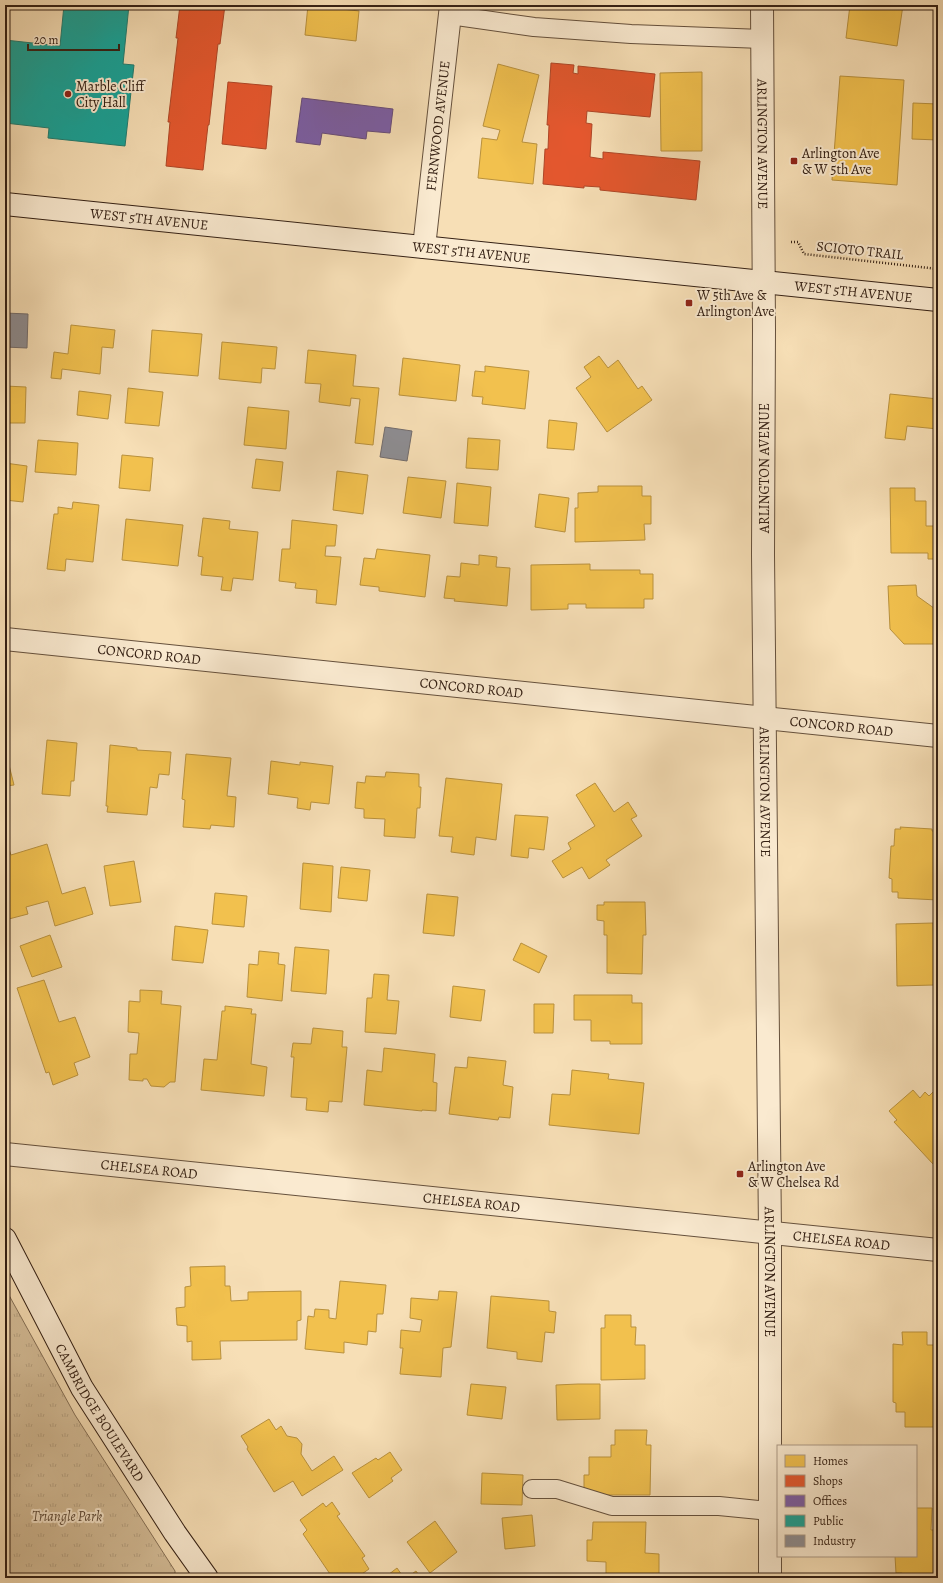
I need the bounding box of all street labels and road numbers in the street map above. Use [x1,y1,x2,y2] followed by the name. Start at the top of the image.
[421,60,455,192] street label: FERNWOOD AVENUE
[752,78,772,209] street label: ARLINGTON AVENUE
[88,204,209,235] street label: WEST 5TH AVENUE
[816,236,905,265] street label: SCIOTO TRAIL
[411,237,531,268] street label: WEST 5TH AVENUE
[793,276,913,307] street label: WEST 5TH AVENUE
[755,403,774,534] street label: ARLINGTON AVENUE
[97,640,202,669] street label: CONCORD ROAD
[419,673,524,703] street label: CONCORD ROAD
[789,712,894,741] street label: CONCORD ROAD
[755,726,775,857] street label: ARLINGTON AVENUE
[100,1155,199,1184] street label: CHELSEA ROAD
[422,1188,521,1217] street label: CHELSEA ROAD
[760,1206,779,1337] street label: ARLINGTON AVENUE
[792,1226,891,1255] street label: CHELSEA ROAD
[51,1340,149,1486] street label: CAMBRIDGE BOULEVARD

